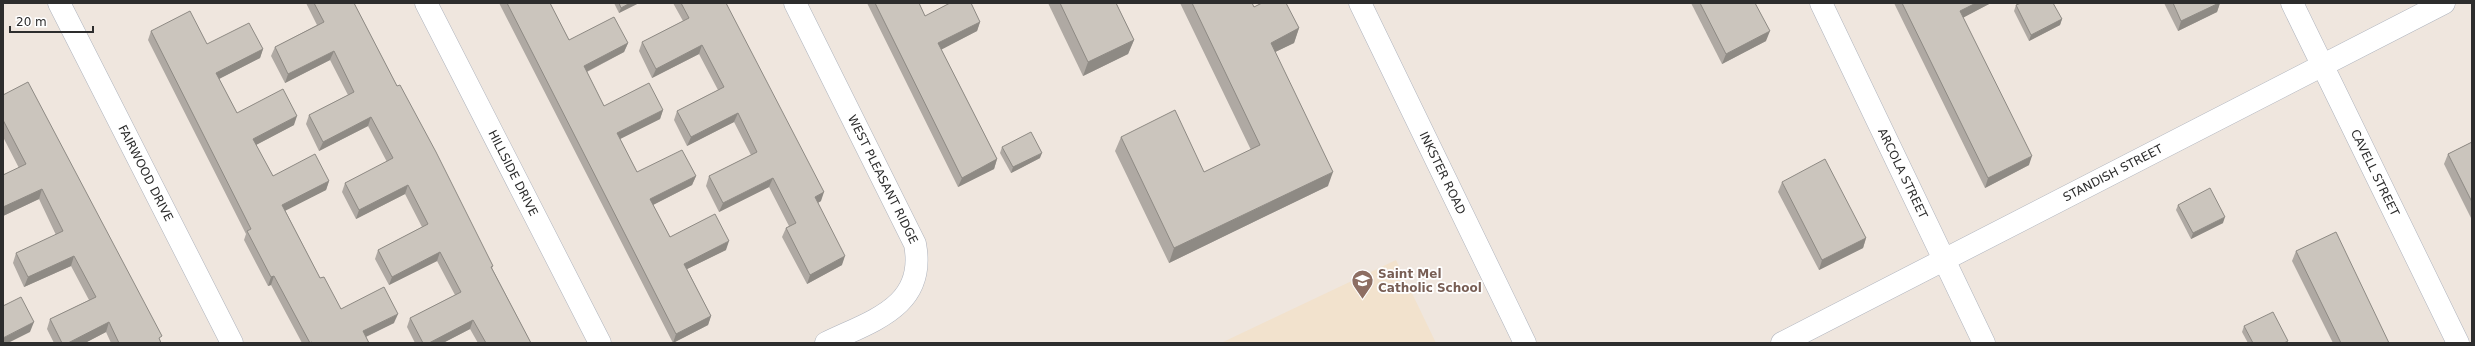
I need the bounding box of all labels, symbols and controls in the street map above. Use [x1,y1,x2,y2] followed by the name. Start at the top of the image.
[10,8,93,34] scale bar
[16,15,47,29] text: 20 m
[845,113,921,246] street label: WEST PLEASANT RIDGE
[115,123,176,224] street label: FAIRWOOD DRIVE
[1875,126,1931,222] street label: ARCOLA STREET
[2348,127,2402,219] street label: CAVELL STREET
[485,128,541,218] street label: HILLSIDE DRIVE
[1417,129,1469,217] street label: INKSTER ROAD
[2061,141,2166,204] street label: STANDISH STREET
[1378,267,1482,295] place label: Saint Mel Catholic School
[1349,268,1375,301] school or university icon: Saint Mel Catholic School

